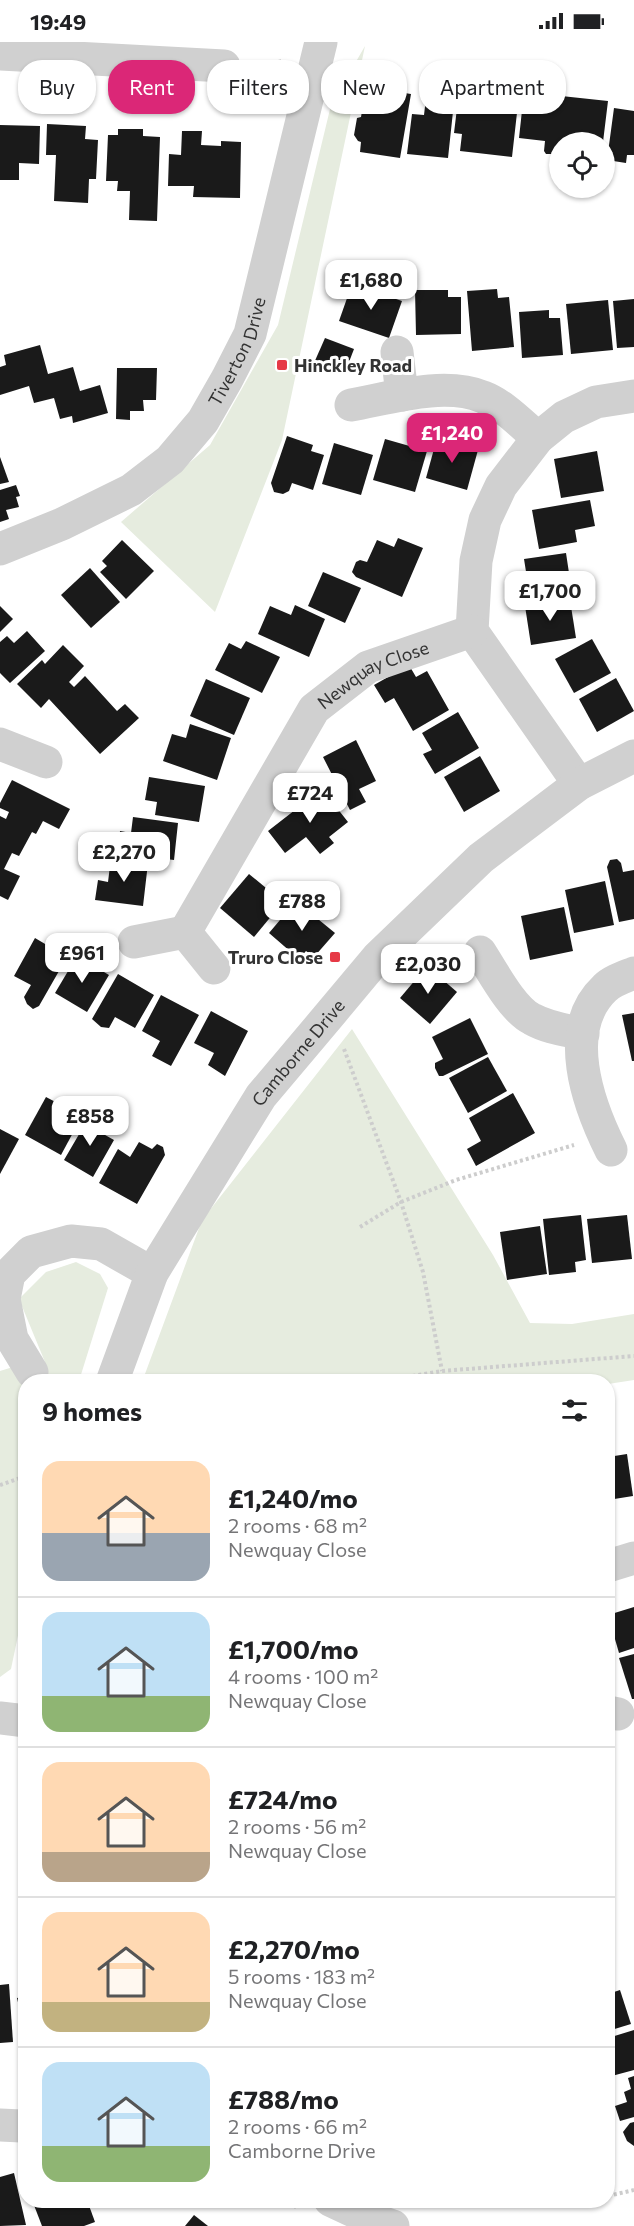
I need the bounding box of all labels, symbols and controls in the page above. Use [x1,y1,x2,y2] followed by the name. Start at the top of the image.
[30,8,86,35] text: 19:49
[18,60,96,114] chip: Buy
[108,60,195,114] chip: Rent
[207,60,309,114] chip: Filters
[321,60,407,114] chip: New
[419,60,566,114] chip: Apartment
[549,132,615,198] map controls
[549,132,615,198] button: locate
[322,260,420,311] pin: £1,680
[339,267,403,291] text: £1,680
[203,295,270,410] street label: Tiverton Drive
[294,354,412,376] place label: Hinckley Road
[275,358,289,372] marker: Hinckley Road
[403,413,501,464] pin: £1,240
[421,420,483,444] text: £1,240
[501,571,599,622] pin: £1,700
[518,578,582,602] text: £1,700
[313,636,431,713] street label: Newquay Close
[274,773,346,824] pin: £724
[287,780,333,804] text: £724
[75,832,173,883] pin: £2,270
[92,839,156,863] text: £2,270
[266,881,338,932] pin: £788
[278,888,326,912] text: £788
[46,933,118,984] pin: £961
[59,940,105,964] text: £961
[379,944,477,995] pin: £2,030
[228,946,323,968] place label: Truro Close
[328,950,342,964] marker: Truro Close
[395,951,461,975] text: £2,030
[247,995,349,1110] street label: Camborne Drive
[54,1096,126,1147] pin: £858
[66,1103,114,1127] text: £858
[558,1394,591,1427] icon: filters
[42,1395,142,1426] text: 9 homes
[228,1482,358,1513] text: £1,240/mo
[90,1485,162,1557] icon: home
[228,1513,367,1537] text: 2 rooms · 68 m²
[228,1537,367,1561] text: Newquay Close
[228,1633,359,1664] text: £1,700/mo
[90,1636,162,1708] icon: home
[228,1664,378,1688] text: 4 rooms · 100 m²
[228,1688,367,1712] text: Newquay Close
[228,1783,338,1814] text: £724/mo
[90,1786,162,1858] icon: home
[228,1814,366,1838] text: 2 rooms · 56 m²
[228,1838,367,1862] text: Newquay Close
[228,1933,360,1964] text: £2,270/mo
[90,1936,162,2008] icon: home
[228,1964,375,1988] text: 5 rooms · 183 m²
[228,1988,367,2012] text: Newquay Close
[228,2083,339,2114] text: £788/mo
[90,2086,162,2158] icon: home
[228,2114,367,2138] text: 2 rooms · 66 m²
[228,2138,376,2162] text: Camborne Drive

